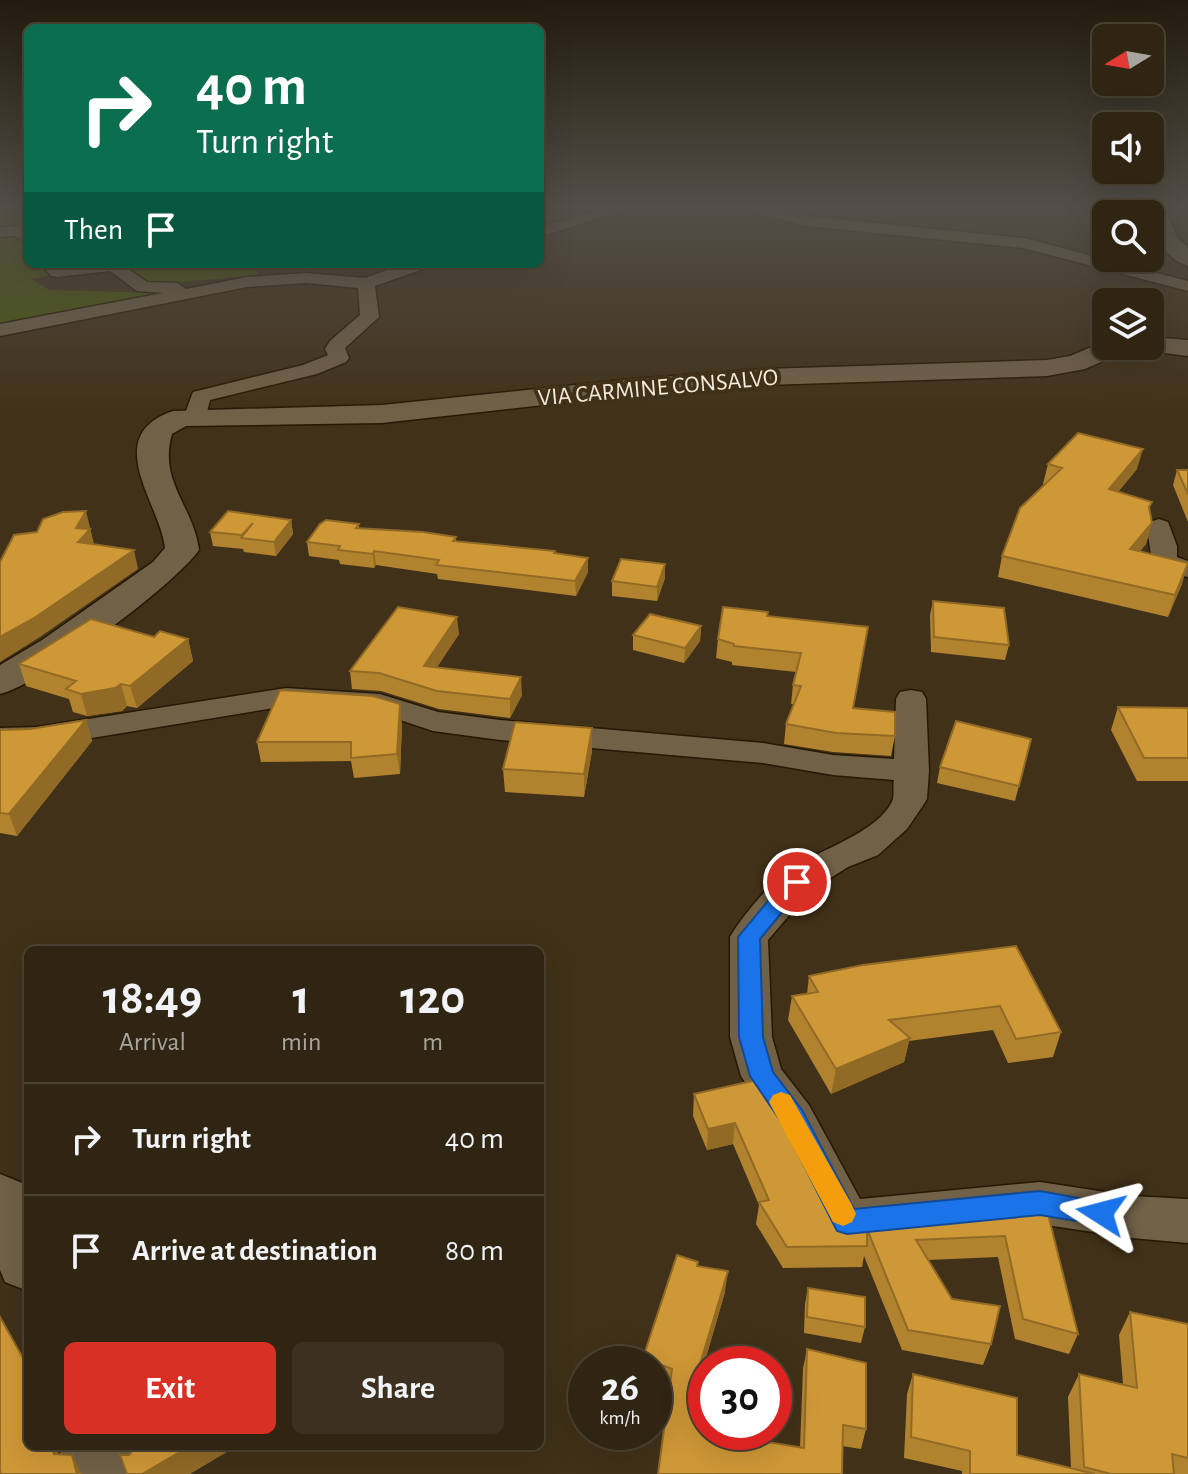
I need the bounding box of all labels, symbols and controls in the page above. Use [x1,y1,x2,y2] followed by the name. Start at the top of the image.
[1092,24,1164,96] north arrow
[1092,24,1164,360] map controls
[64,56,168,160] icon: right
[196,59,307,115] text: 40 m
[1092,112,1164,184] button: sound
[196,124,333,160] text: Turn right
[1092,200,1164,272] button: search
[139,208,183,252] icon: arrive
[64,215,123,245] text: Then
[1092,288,1164,360] button: layers
[537,366,779,410] street label: VIA CARMINE CONSALVO
[763,848,831,916] pin
[775,860,819,904] icon: arrive
[103,975,202,1023] text: 18:49
[293,975,310,1023] text: 1
[400,975,465,1023] text: 120
[119,1029,186,1055] text: Arrival
[281,1029,321,1055] text: min
[422,1029,443,1055] text: m
[64,1117,108,1161] icon: right
[132,1124,251,1154] text: Turn right
[445,1124,504,1154] text: 40 m
[1059,1171,1143,1255] position arrow
[64,1229,108,1273] icon: arrive
[132,1236,378,1266] text: Arrive at destination
[445,1236,504,1266] text: 80 m
[64,1342,276,1434] button: Exit
[292,1342,504,1434] button: Share
[688,1346,792,1450] speed limit sign: 30
[601,1368,639,1408] text: 26
[599,1408,641,1428] text: km/h

